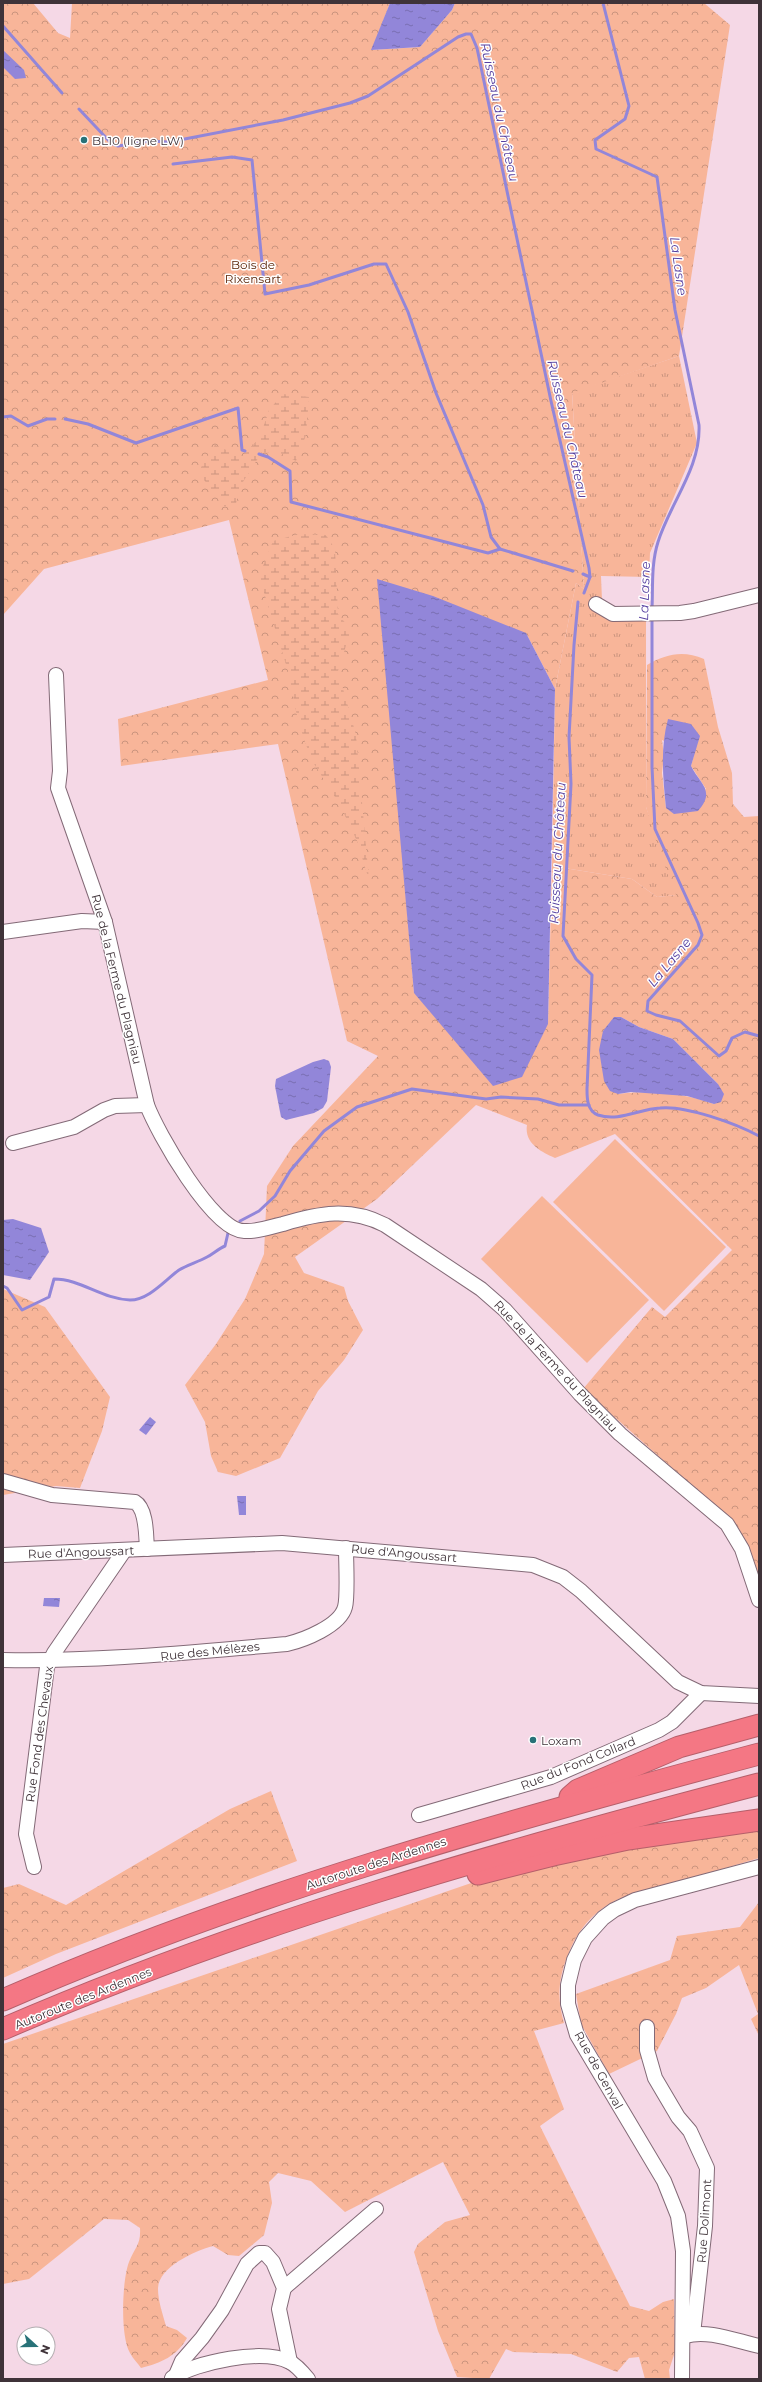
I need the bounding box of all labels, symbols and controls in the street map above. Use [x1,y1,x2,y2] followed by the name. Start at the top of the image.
[477,41,523,183] water label: Ruisseau du Château
[92,133,184,148] place label: BL10 (ligne LW)
[79,135,89,145] marker: BL10 (ligne LW)
[667,236,691,297] water label: La Lasne
[225,257,281,286] park label: Bois de Rixensart
[544,358,592,500] water label: Ruisseau du Château
[635,561,653,621] water label: La Lasne
[545,782,569,924] water label: Ruisseau du Château
[89,892,145,1066] street label: Rue de la Ferme du Plagniau
[644,934,694,990] water label: La Lasne
[491,1297,621,1435] street label: Rue de la Ferme du Plagniau
[350,1541,458,1565] street label: Rue d'Angoussart
[28,1543,135,1561] street label: Rue d'Angoussart
[160,1638,261,1664] street label: Rue des Mélèzes
[22,1664,56,1803] street label: Rue Fond des Chevaux
[518,1733,638,1793] street label: Rue du Fond Collard
[541,1733,581,1748] place label: Loxam
[528,1735,538,1745] marker: Loxam
[304,1833,448,1893] street label: Autoroute des Ardennes
[12,1964,154,2032] street label: Autoroute des Ardennes
[571,2028,627,2112] street label: Rue de Genval
[694,2178,714,2264] street label: Rue Dolimont
[16,2326,56,2366] north arrow
[37,2343,53,2356] text: N

